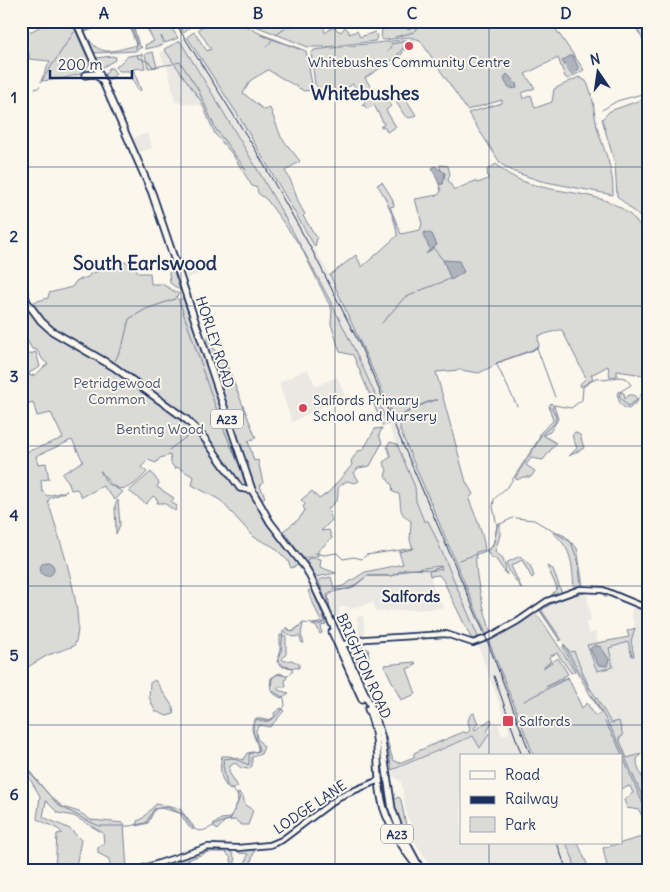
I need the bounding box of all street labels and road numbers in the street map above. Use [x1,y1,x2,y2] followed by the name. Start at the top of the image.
[192,294,238,390] street label: HORLEY ROAD
[211,409,243,428] road number: A23
[333,611,395,722] street label: BRIGHTON ROAD
[270,776,350,838] street label: LODGE LANE
[381,824,413,844] road number: A23

